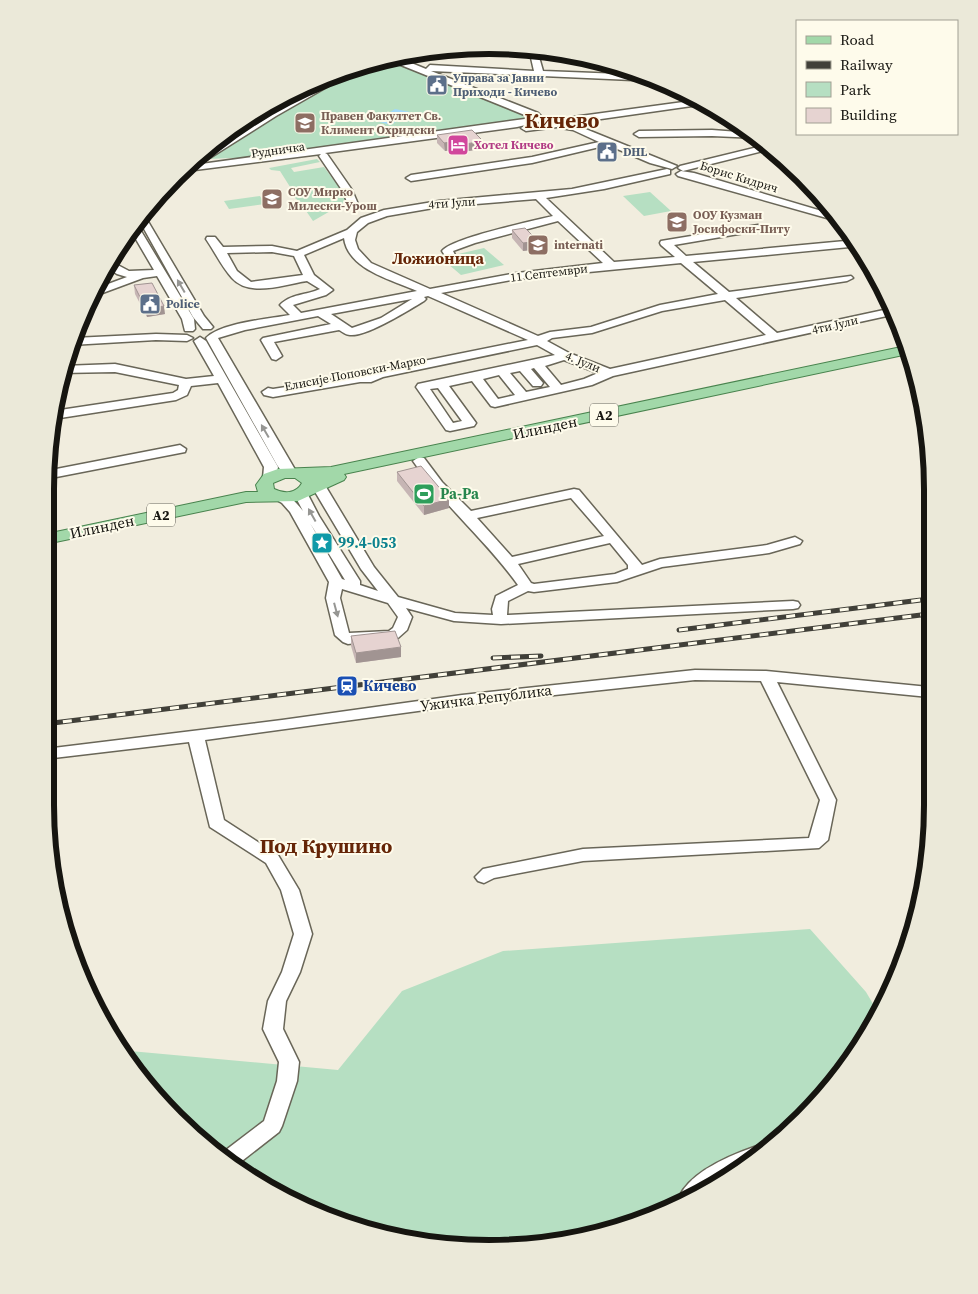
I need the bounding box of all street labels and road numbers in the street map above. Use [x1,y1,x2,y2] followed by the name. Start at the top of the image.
[250,138,307,162] street label: Рудничка
[698,158,780,197] street label: Борис Кидрич
[428,193,476,213] street label: 4ти Јули
[509,260,589,286] street label: 11 Септември
[810,312,860,338] street label: 4ти Јули
[563,348,603,376] street label: 4. Јули
[283,351,427,395] street label: Елисије Поповски-Марко
[590,404,618,426] road number: A2
[511,410,579,445] street label: Илинден
[147,504,175,526] road number: A2
[68,509,136,544] street label: Илинден
[419,679,553,716] street label: Ужичка Република

